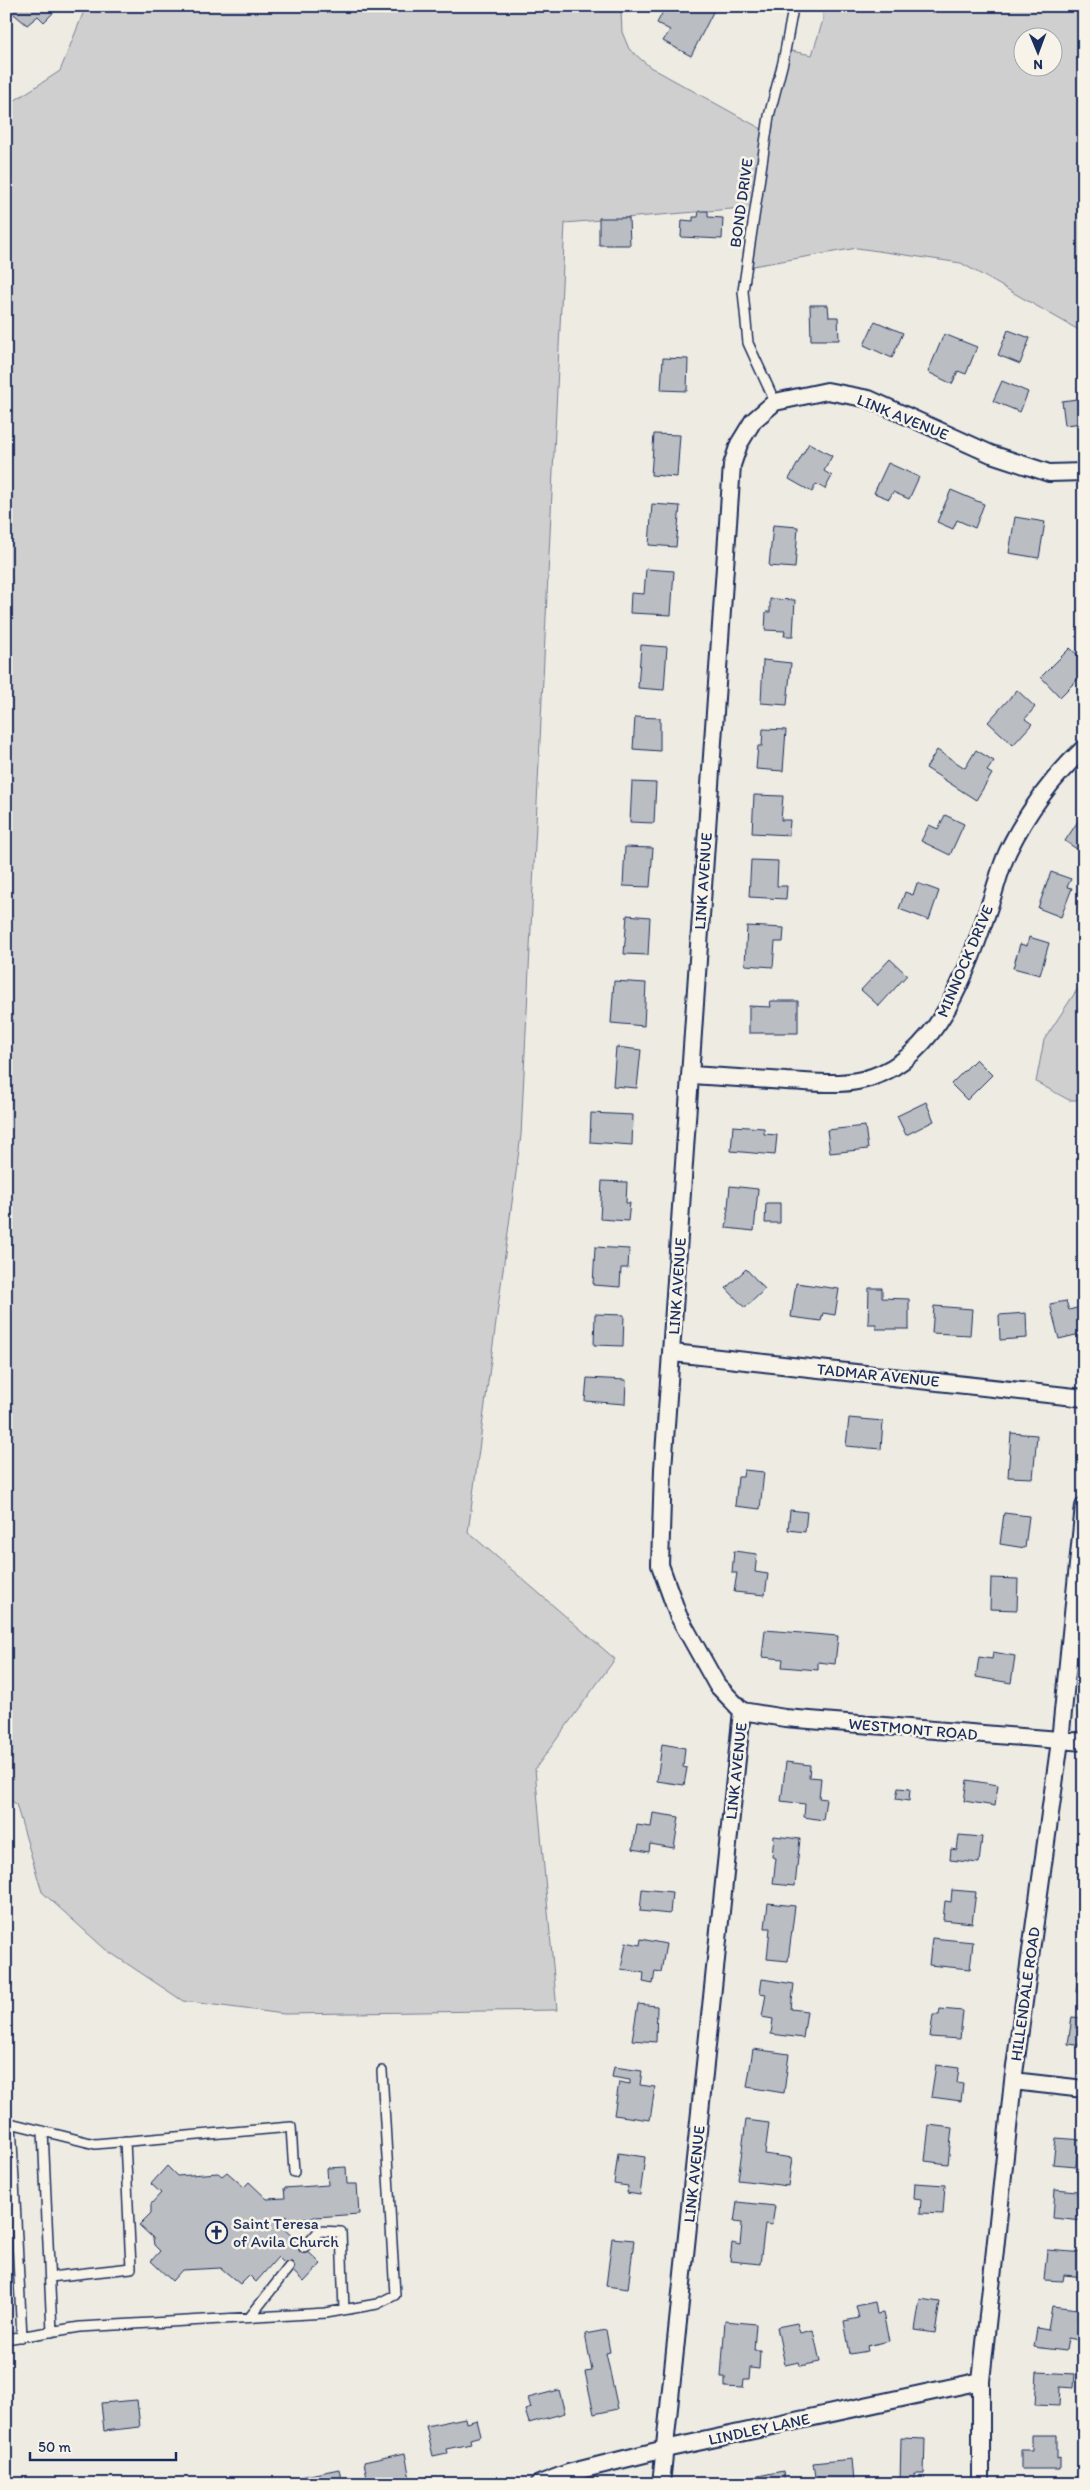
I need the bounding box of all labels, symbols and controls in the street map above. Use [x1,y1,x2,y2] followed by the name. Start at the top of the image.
[1012,28,1062,78] north arrow
[1033,56,1043,73] text: N
[725,157,757,249] street label: BOND DRIVE
[854,390,952,444] street label: LINK AVENUE
[690,832,716,930] street label: LINK AVENUE
[933,902,997,1020] street label: MINNOCK DRIVE
[664,1237,690,1335] street label: LINK AVENUE
[816,1359,940,1391] street label: TADMAR AVENUE
[848,1714,978,1744] street label: WESTMONT ROAD
[721,1721,751,1821] street label: LINK AVENUE
[1006,1926,1044,2062] street label: HILLENDALE ROAD
[679,2124,709,2224] street label: LINK AVENUE
[233,2214,339,2251] place label: Saint Teresa of Avila Church
[205,2220,229,2244] church icon: Saint Teresa of Avila Church
[707,2409,812,2449] street label: LINDLEY LANE
[30,2430,176,2462] scale bar
[38,2438,71,2456] text: 50 m

